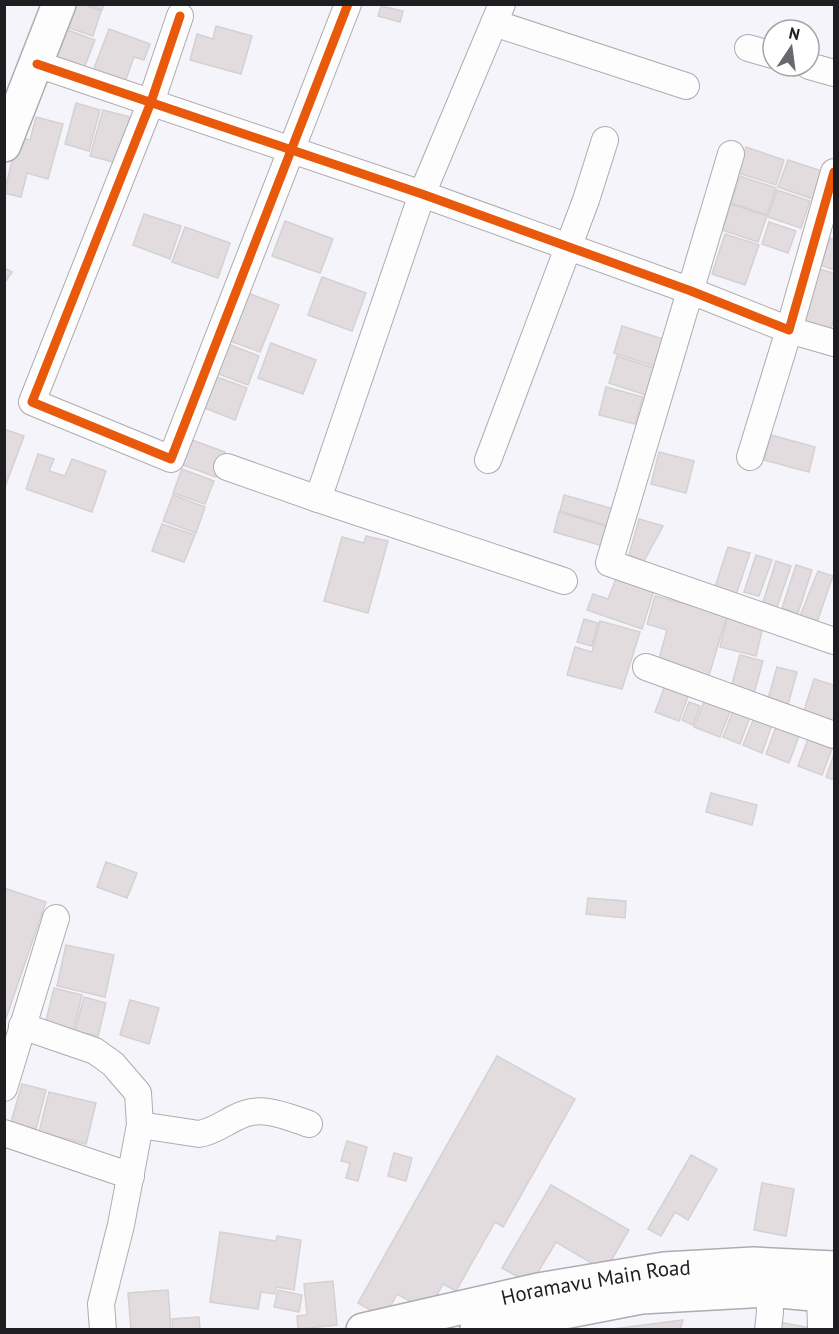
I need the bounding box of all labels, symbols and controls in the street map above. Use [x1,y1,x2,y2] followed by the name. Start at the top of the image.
[761,18,821,78] north arrow
[787,22,802,44] text: N
[498,1254,691,1311] street label: Horamavu Main Road

